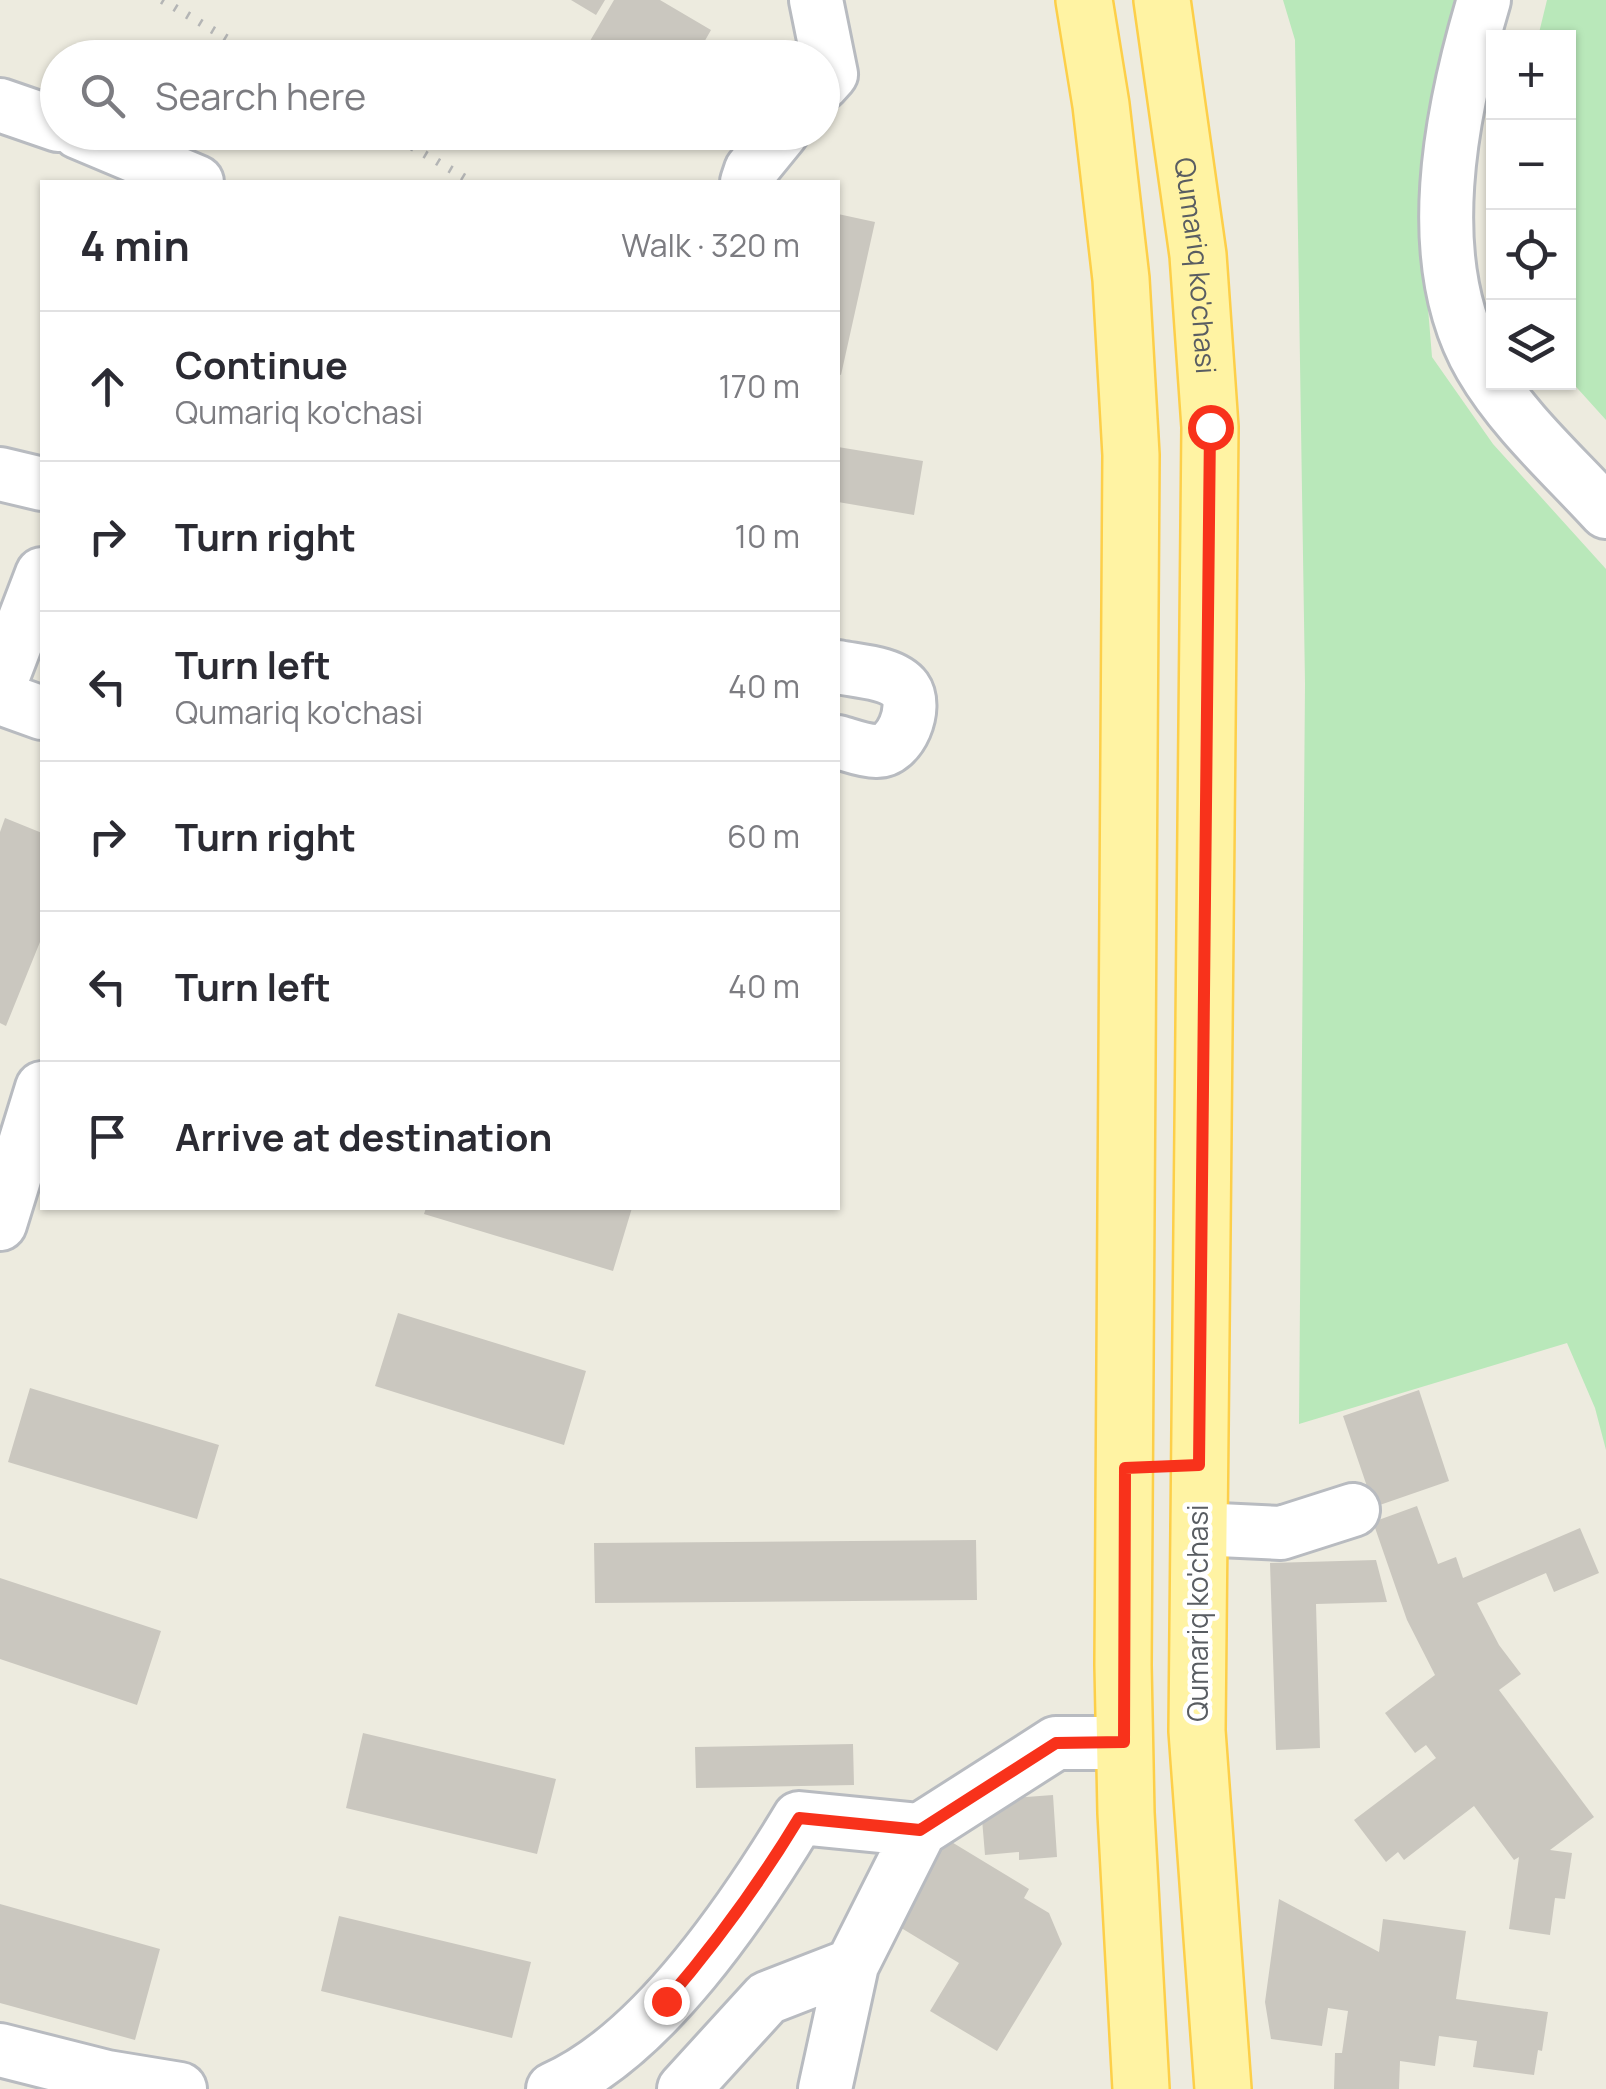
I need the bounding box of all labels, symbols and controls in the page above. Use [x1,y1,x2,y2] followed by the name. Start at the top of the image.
[1486,30,1576,390] map controls
[1486,30,1576,120] button: +
[40,40,840,150] search box
[75,68,130,123] icon: search
[155,69,366,121] text: Search here
[1486,120,1576,210] button: −
[1166,155,1226,375] street label: Qumariq ko'chasi
[1486,210,1576,300] button: locate
[80,216,190,274] text: 4 min
[621,223,800,267] text: Walk · 320 m
[1486,300,1576,390] button: layers
[175,338,348,390] text: Continue
[80,359,135,414] icon: ahead
[718,364,800,408] text: 170 m
[175,390,423,434] text: Qumariq ko'chasi
[1188,405,1234,451] route start
[80,509,135,564] icon: right
[175,510,356,562] text: Turn right
[734,514,800,558] text: 10 m
[175,638,331,690] text: Turn left
[80,659,135,714] icon: left
[728,664,800,708] text: 40 m
[175,690,423,734] text: Qumariq ko'chasi
[80,809,135,864] icon: right
[175,810,356,862] text: Turn right
[727,814,800,858] text: 60 m
[80,959,135,1014] icon: left
[175,960,331,1012] text: Turn left
[728,964,800,1008] text: 40 m
[80,1109,135,1164] icon: arrive
[175,1110,552,1162] text: Arrive at destination
[1178,1504,1216,1722] street label: Qumariq ko'chasi
[644,1979,690,2025] route end

